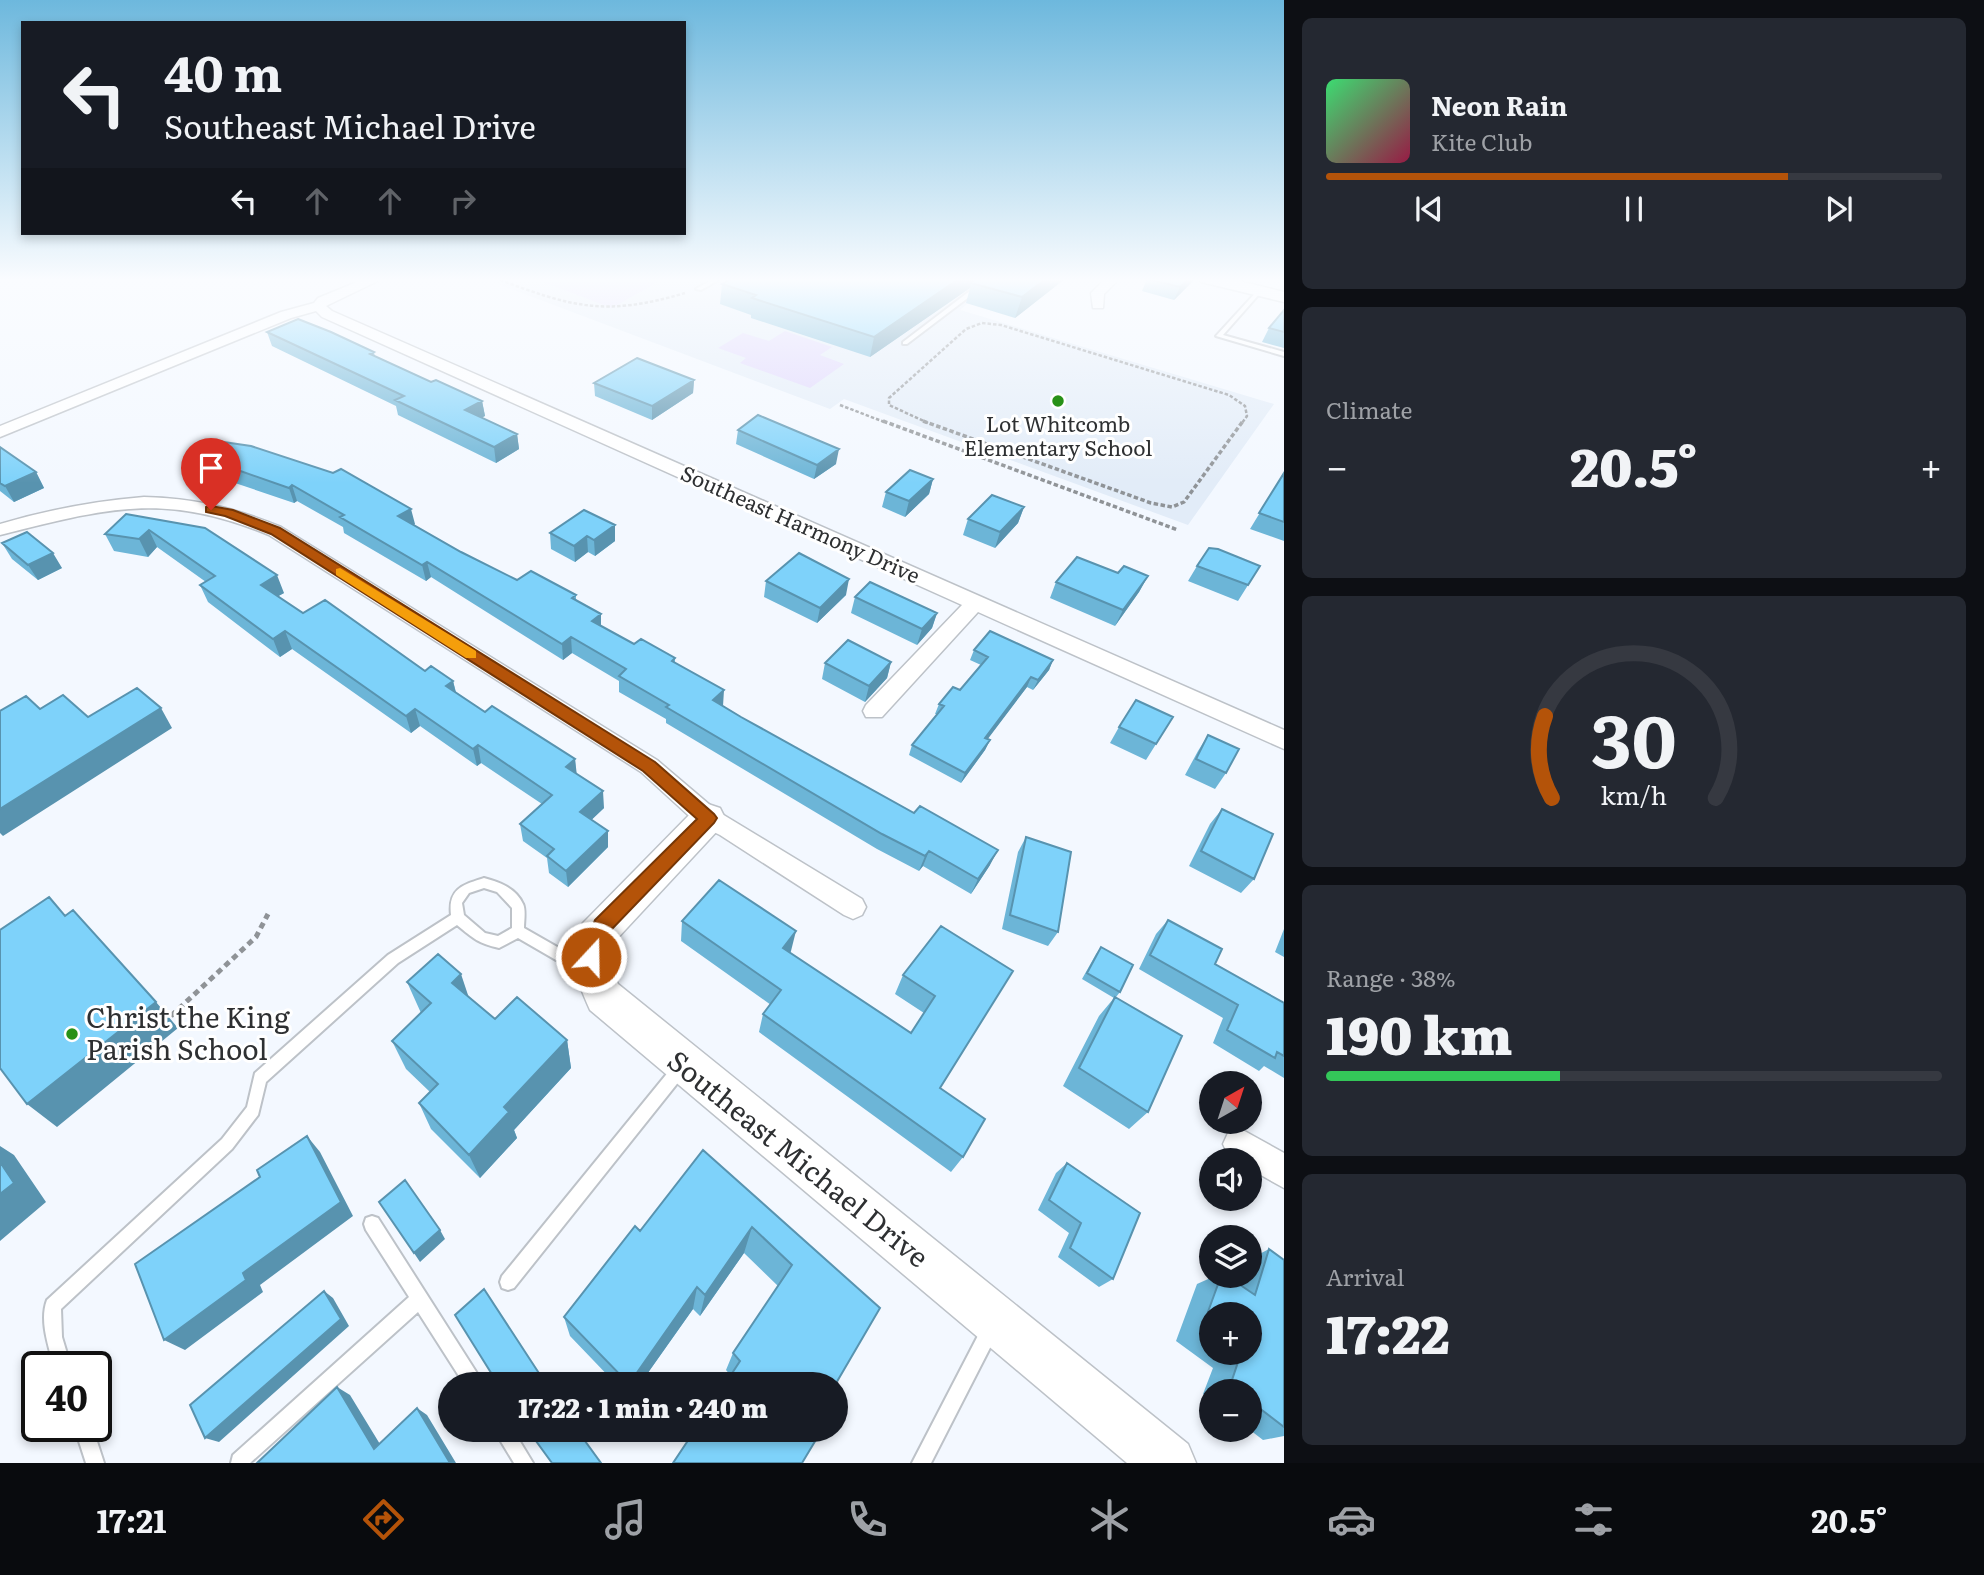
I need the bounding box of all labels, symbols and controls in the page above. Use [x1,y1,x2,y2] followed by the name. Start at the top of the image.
[164,34,282,107] text: 40 m
[49,49,140,140] icon: left
[1431,85,1568,124] text: Neon Rain
[164,101,536,149] text: Southeast Michael Drive
[1431,124,1532,158] text: Kite Club
[225,182,263,220] icon: left
[298,182,336,220] icon: ahead
[371,182,409,220] icon: ahead
[444,182,482,220] icon: right
[1410,190,1448,228] icon: previous
[1615,190,1653,228] icon: pause
[1820,190,1858,228] icon: next
[1326,392,1412,426] text: Climate
[1050,393,1066,409] marker: Lot Whitcomb Elementary School
[964,407,1152,462] place label: Lot Whitcomb Elementary School
[1570,426,1698,503] text: 20.5°
[1326,436,1348,493] text: −
[1920,436,1942,493] text: +
[181,438,241,510] pin
[192,449,230,487] icon: arrive
[676,456,926,590] street label: Southeast Harmony Drive
[1591,682,1677,790] text: 30
[1601,775,1667,812] text: km/h
[554,920,628,994] position arrow
[1326,960,1456,994] text: Range · 38%
[1326,994,1512,1071] text: 190 km
[86,995,290,1069] place label: Christ the King Parish School
[64,1026,80,1042] marker: Christ the King Parish School
[660,1039,939,1276] street label: Southeast Michael Drive
[1199,1071,1262,1134] north arrow
[1199,1071,1262,1442] map controls
[1199,1148,1262,1211] button: sound
[1199,1225,1262,1288] button: layers
[1326,1259,1405,1293] text: Arrival
[1326,1293,1450,1370] text: 17:22
[1199,1302,1262,1365] button: +
[21,1351,112,1442] speed limit sign: 40
[1199,1379,1262,1442] button: −
[518,1387,768,1426] text: 17:22 · 1 min · 240 m
[96,1495,166,1543] text: 17:21
[359,1495,408,1544] icon: directions
[601,1495,650,1544] icon: music
[843,1495,892,1544] icon: phone
[1085,1495,1134,1544] icon: climate
[1327,1495,1376,1544] icon: car
[1569,1495,1618,1544] icon: filters
[1811,1495,1887,1543] text: 20.5°

